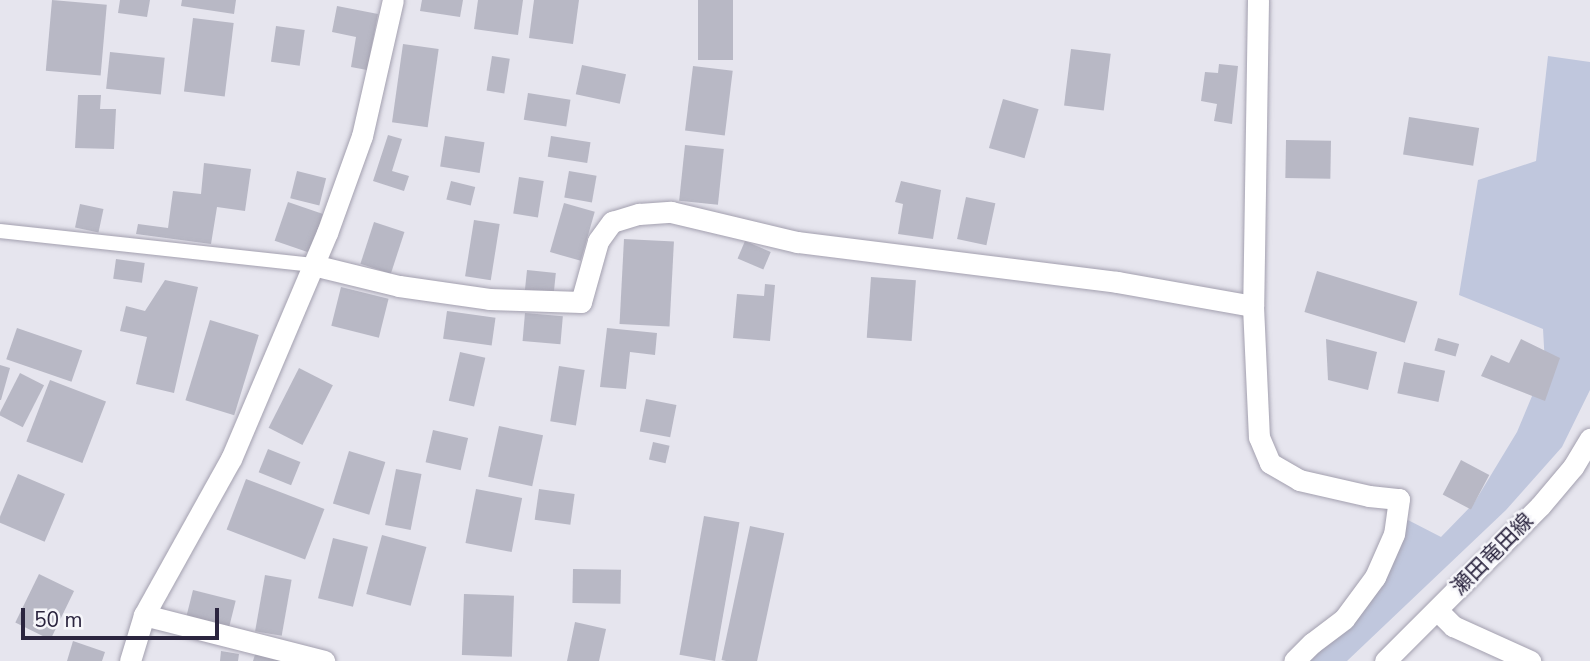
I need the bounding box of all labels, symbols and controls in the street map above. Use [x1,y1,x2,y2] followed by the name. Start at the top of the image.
[1446,508,1538,600] street label: 瀬田竜田線
[24,594,222,638] scale bar
[34,606,83,634] text: 50 m

